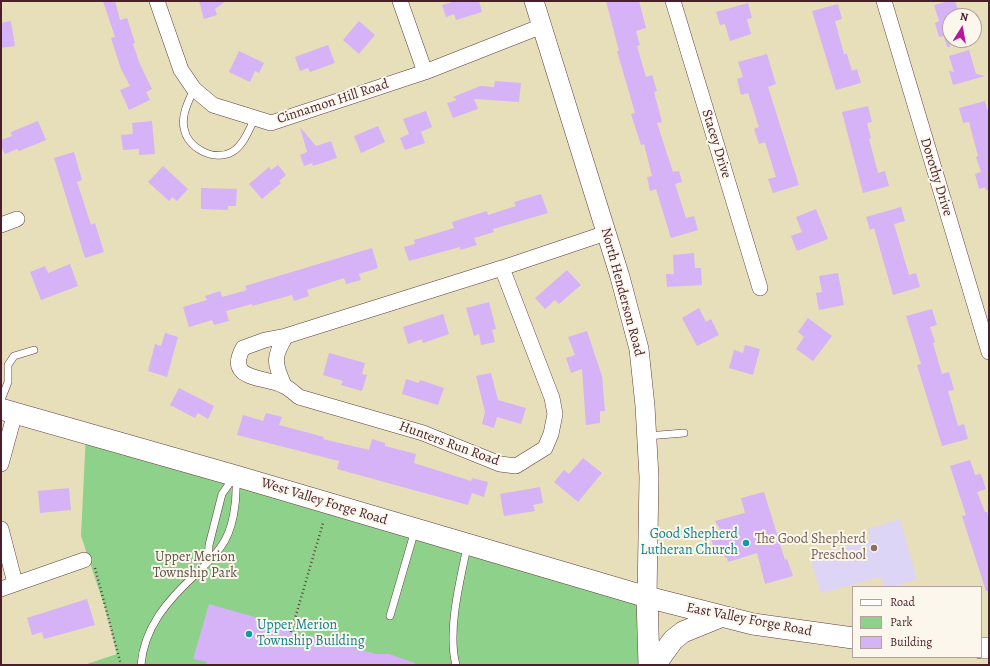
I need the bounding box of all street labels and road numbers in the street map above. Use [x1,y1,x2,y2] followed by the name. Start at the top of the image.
[275,76,391,128] street label: Cinnamon Hill Road
[698,108,734,180] street label: Stacey Drive
[916,136,956,218] street label: Dorothy Drive
[597,226,647,358] street label: North Henderson Road
[396,418,502,470] street label: Hunters Run Road
[259,475,389,529] street label: West Valley Forge Road
[685,600,813,640] street label: East Valley Forge Road

